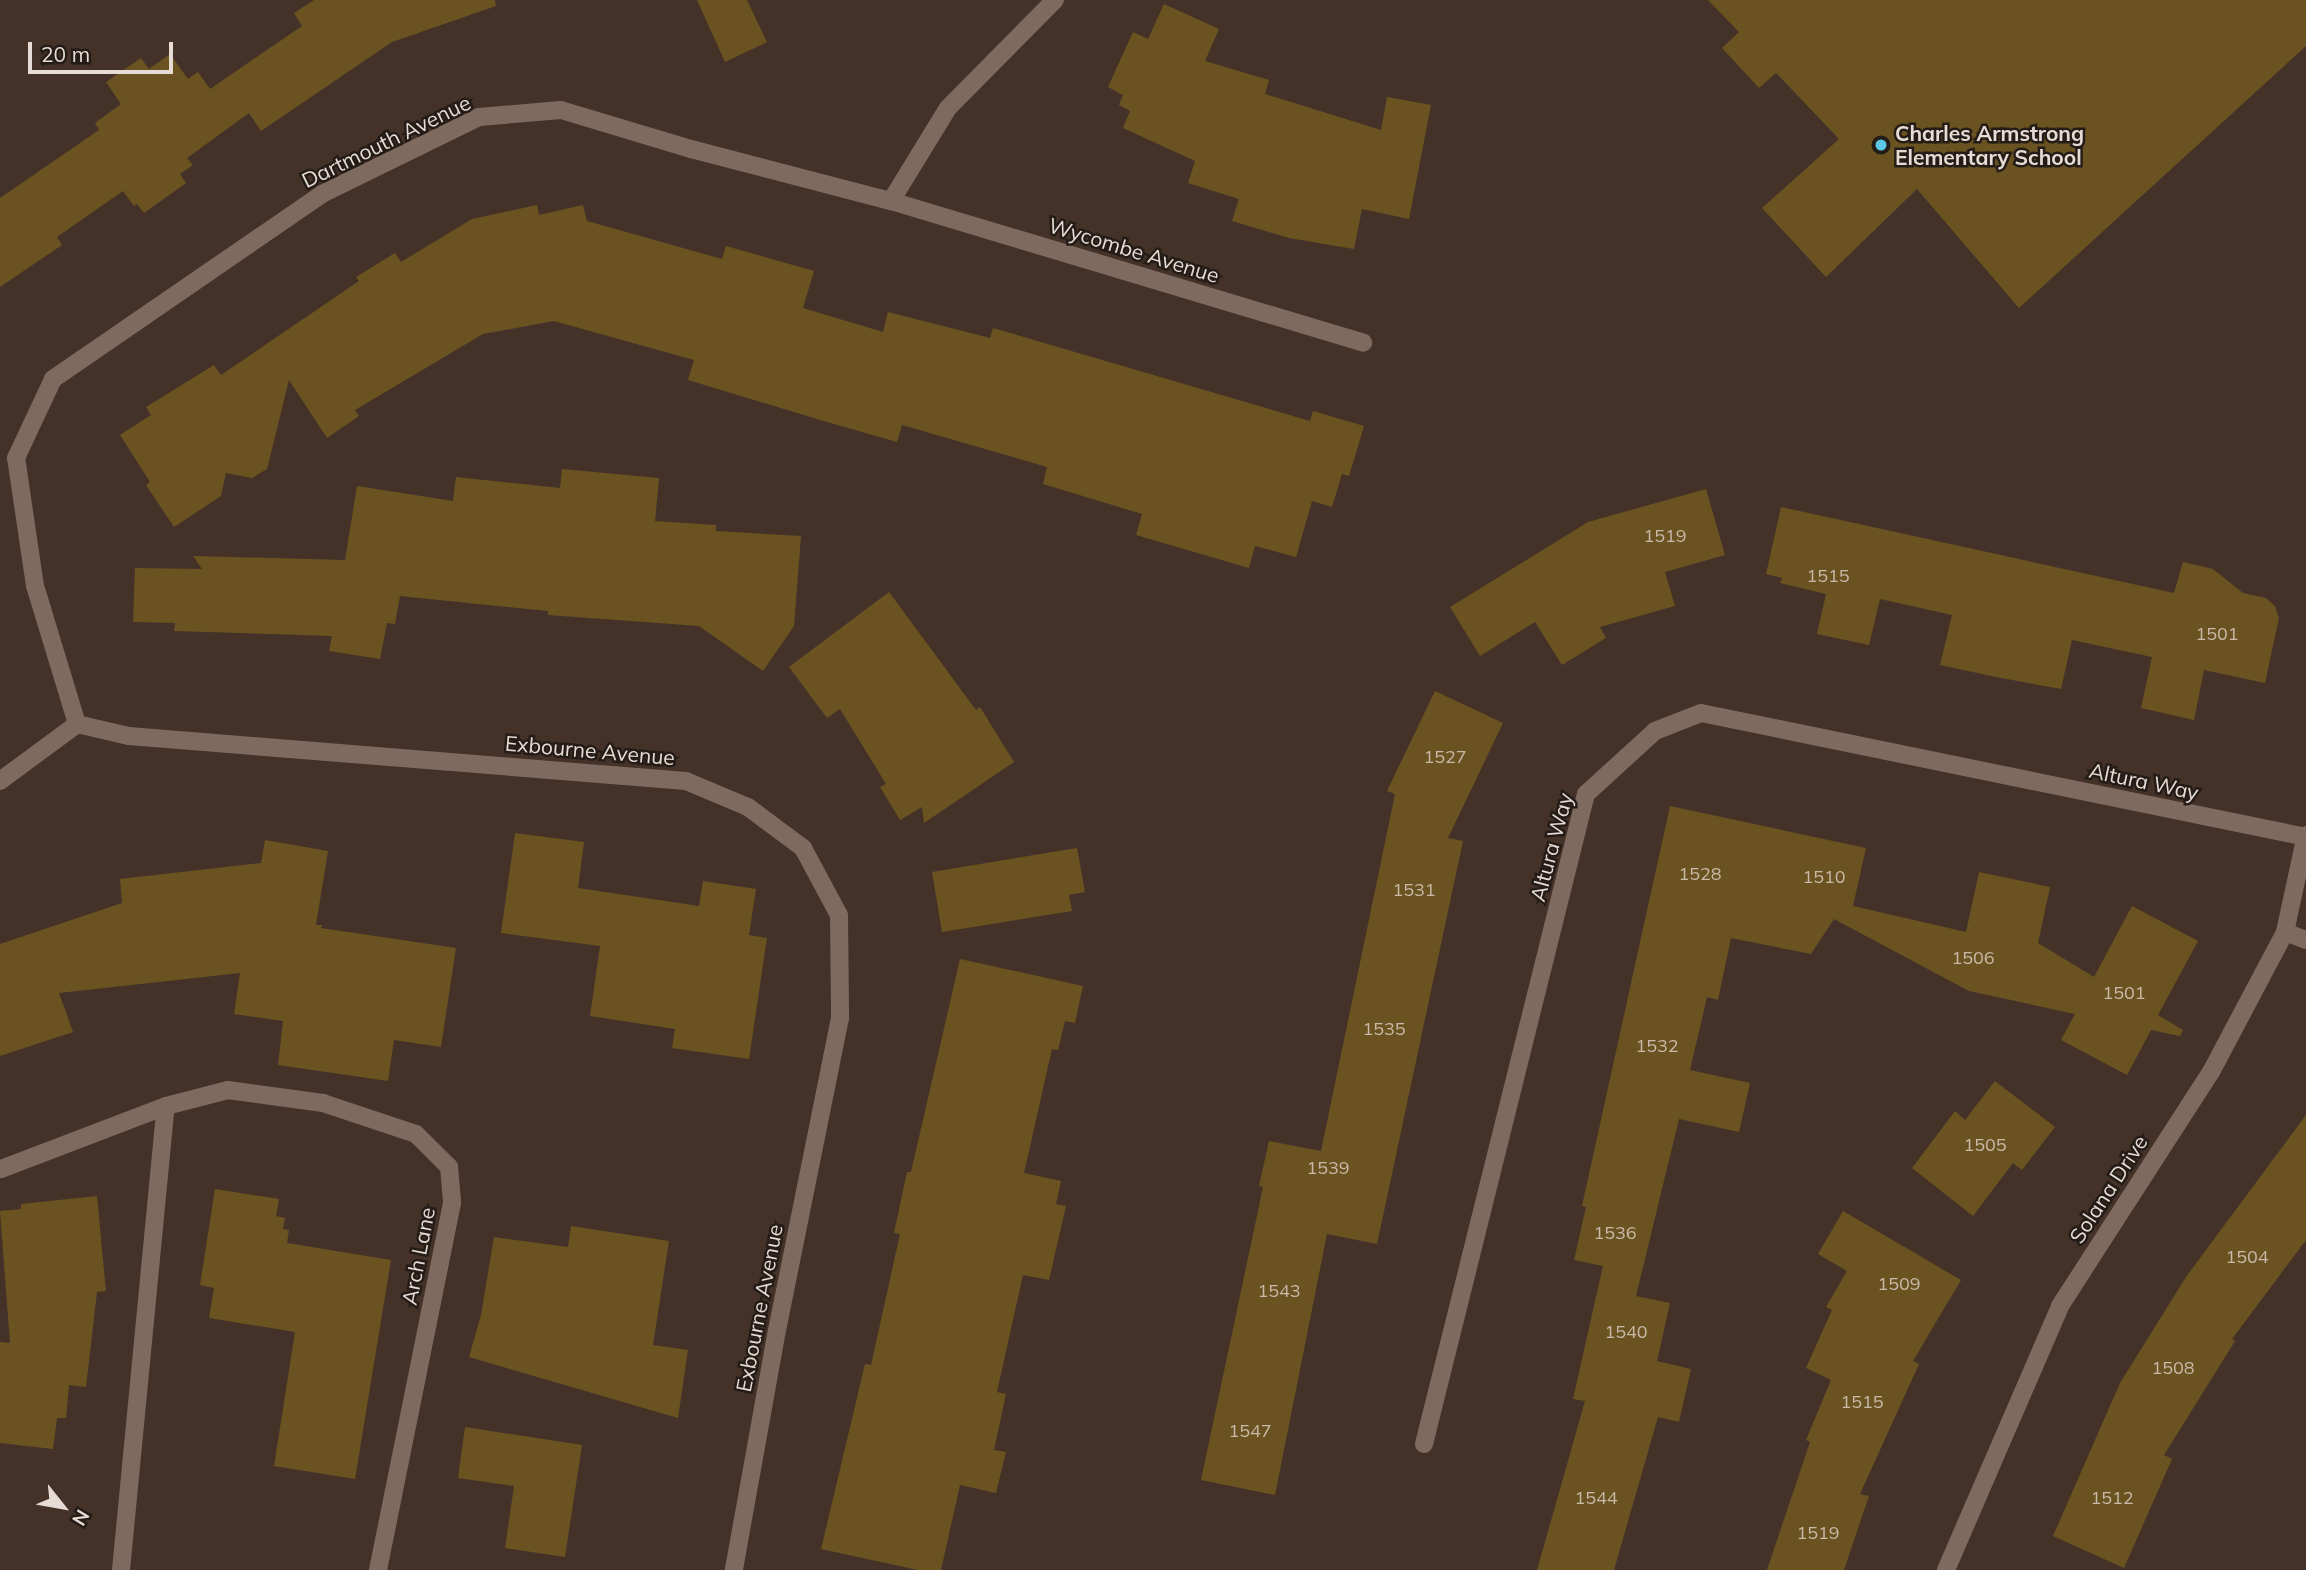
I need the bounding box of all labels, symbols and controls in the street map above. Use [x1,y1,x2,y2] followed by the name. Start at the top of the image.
[32,28,177,72] scale bar
[41,41,90,67] text: 20 m
[297,89,475,193] street label: Dartmouth Avenue
[1895,120,2084,170] place label: Charles Armstrong Elementary School
[1873,137,1889,153] marker: Charles Armstrong Elementary School
[1046,212,1222,288] street label: Wycombe Avenue
[1643,525,1687,547] house number: 1519
[1806,565,1850,587] house number: 1515
[2195,623,2239,645] house number: 1501
[504,730,676,770] street label: Exbourne Avenue
[1423,746,1467,768] house number: 1527
[2087,757,2201,805] street label: Altura Way
[1524,790,1578,904] street label: Altura Way
[1678,863,1722,885] house number: 1528
[1802,866,1846,888] house number: 1510
[1392,879,1436,901] house number: 1531
[1951,947,1995,969] house number: 1506
[2102,982,2146,1004] house number: 1501
[1362,1018,1406,1040] house number: 1535
[1635,1035,1679,1057] house number: 1532
[2064,1130,2152,1248] street label: Solana Drive
[1963,1134,2007,1156] house number: 1505
[1306,1157,1350,1179] house number: 1539
[396,1205,440,1307] street label: Arch Lane
[730,1222,788,1394] street label: Exbourne Avenue
[1593,1222,1637,1244] house number: 1536
[2225,1246,2269,1268] house number: 1504
[1877,1273,1921,1295] house number: 1509
[1257,1280,1301,1302] house number: 1543
[1604,1321,1648,1343] house number: 1540
[2151,1357,2195,1379] house number: 1508
[1840,1391,1884,1413] house number: 1515
[1228,1420,1272,1442] house number: 1547
[28,1472,98,1542] north arrow
[1574,1487,1618,1509] house number: 1544
[2090,1487,2134,1509] house number: 1512
[67,1505,95,1530] text: N
[1796,1522,1840,1544] house number: 1519

